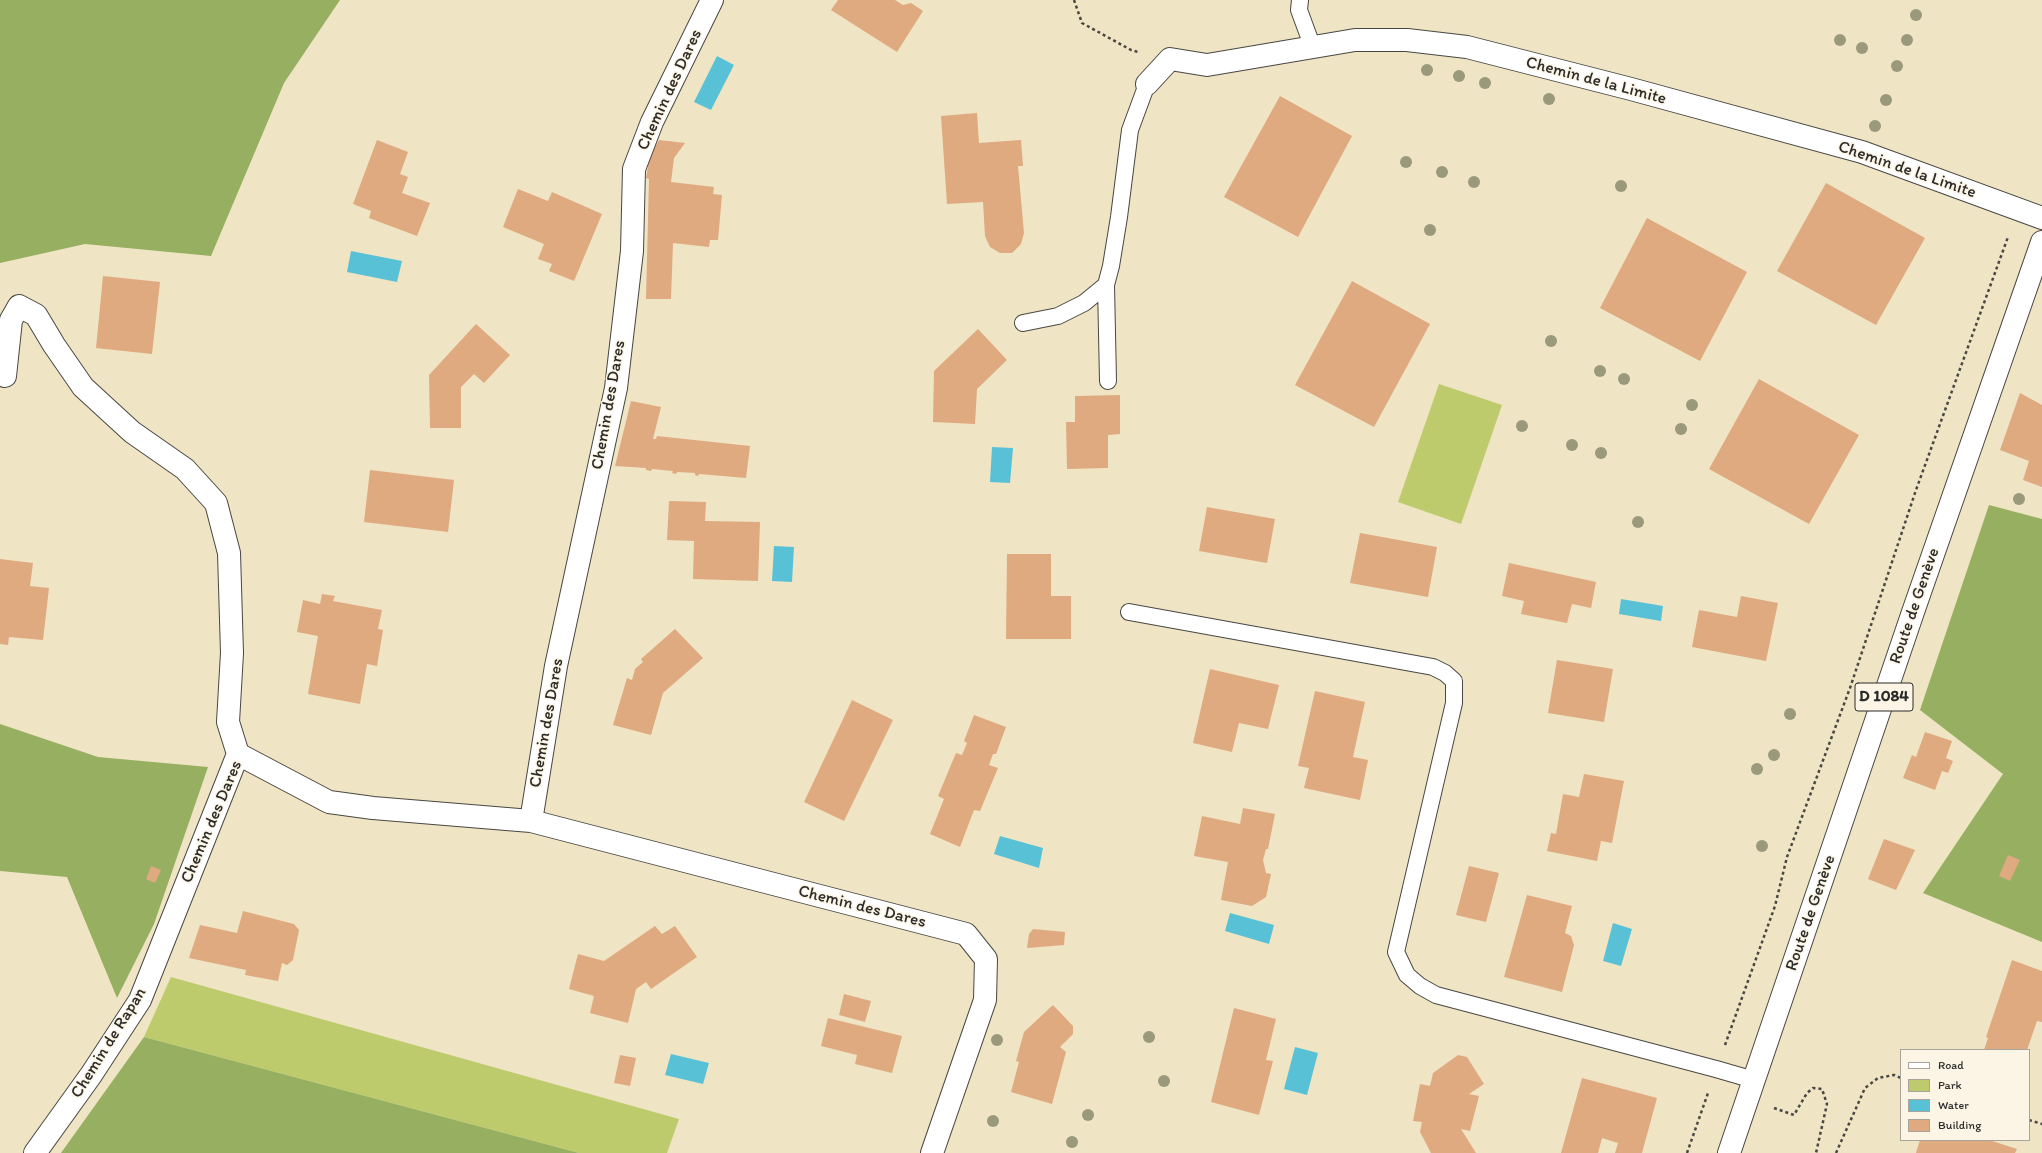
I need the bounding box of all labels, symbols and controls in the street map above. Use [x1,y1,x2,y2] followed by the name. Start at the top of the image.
[633,26,707,154] street label: Chemin des Dares
[1524,52,1668,110] street label: Chemin de la Limite
[1835,137,1979,203] street label: Chemin de la Limite
[588,339,630,471] street label: Chemin des Dares
[1886,545,1944,667] street label: Route de Genève
[526,657,568,789] street label: Chemin des Dares
[1855,683,1913,711] road number: D 1084
[177,758,247,886] street label: Chemin des Dares
[1782,852,1840,974] street label: Route de Genève
[796,881,928,933] street label: Chemin des Dares
[67,984,151,1102] street label: Chemin de Rapan
[1900,1049,2030,1141] legend
[1938,1058,1964,1072] text: Road
[1938,1078,1962,1092] text: Park
[1938,1098,1969,1112] text: Water
[1938,1118,1981,1132] text: Building

